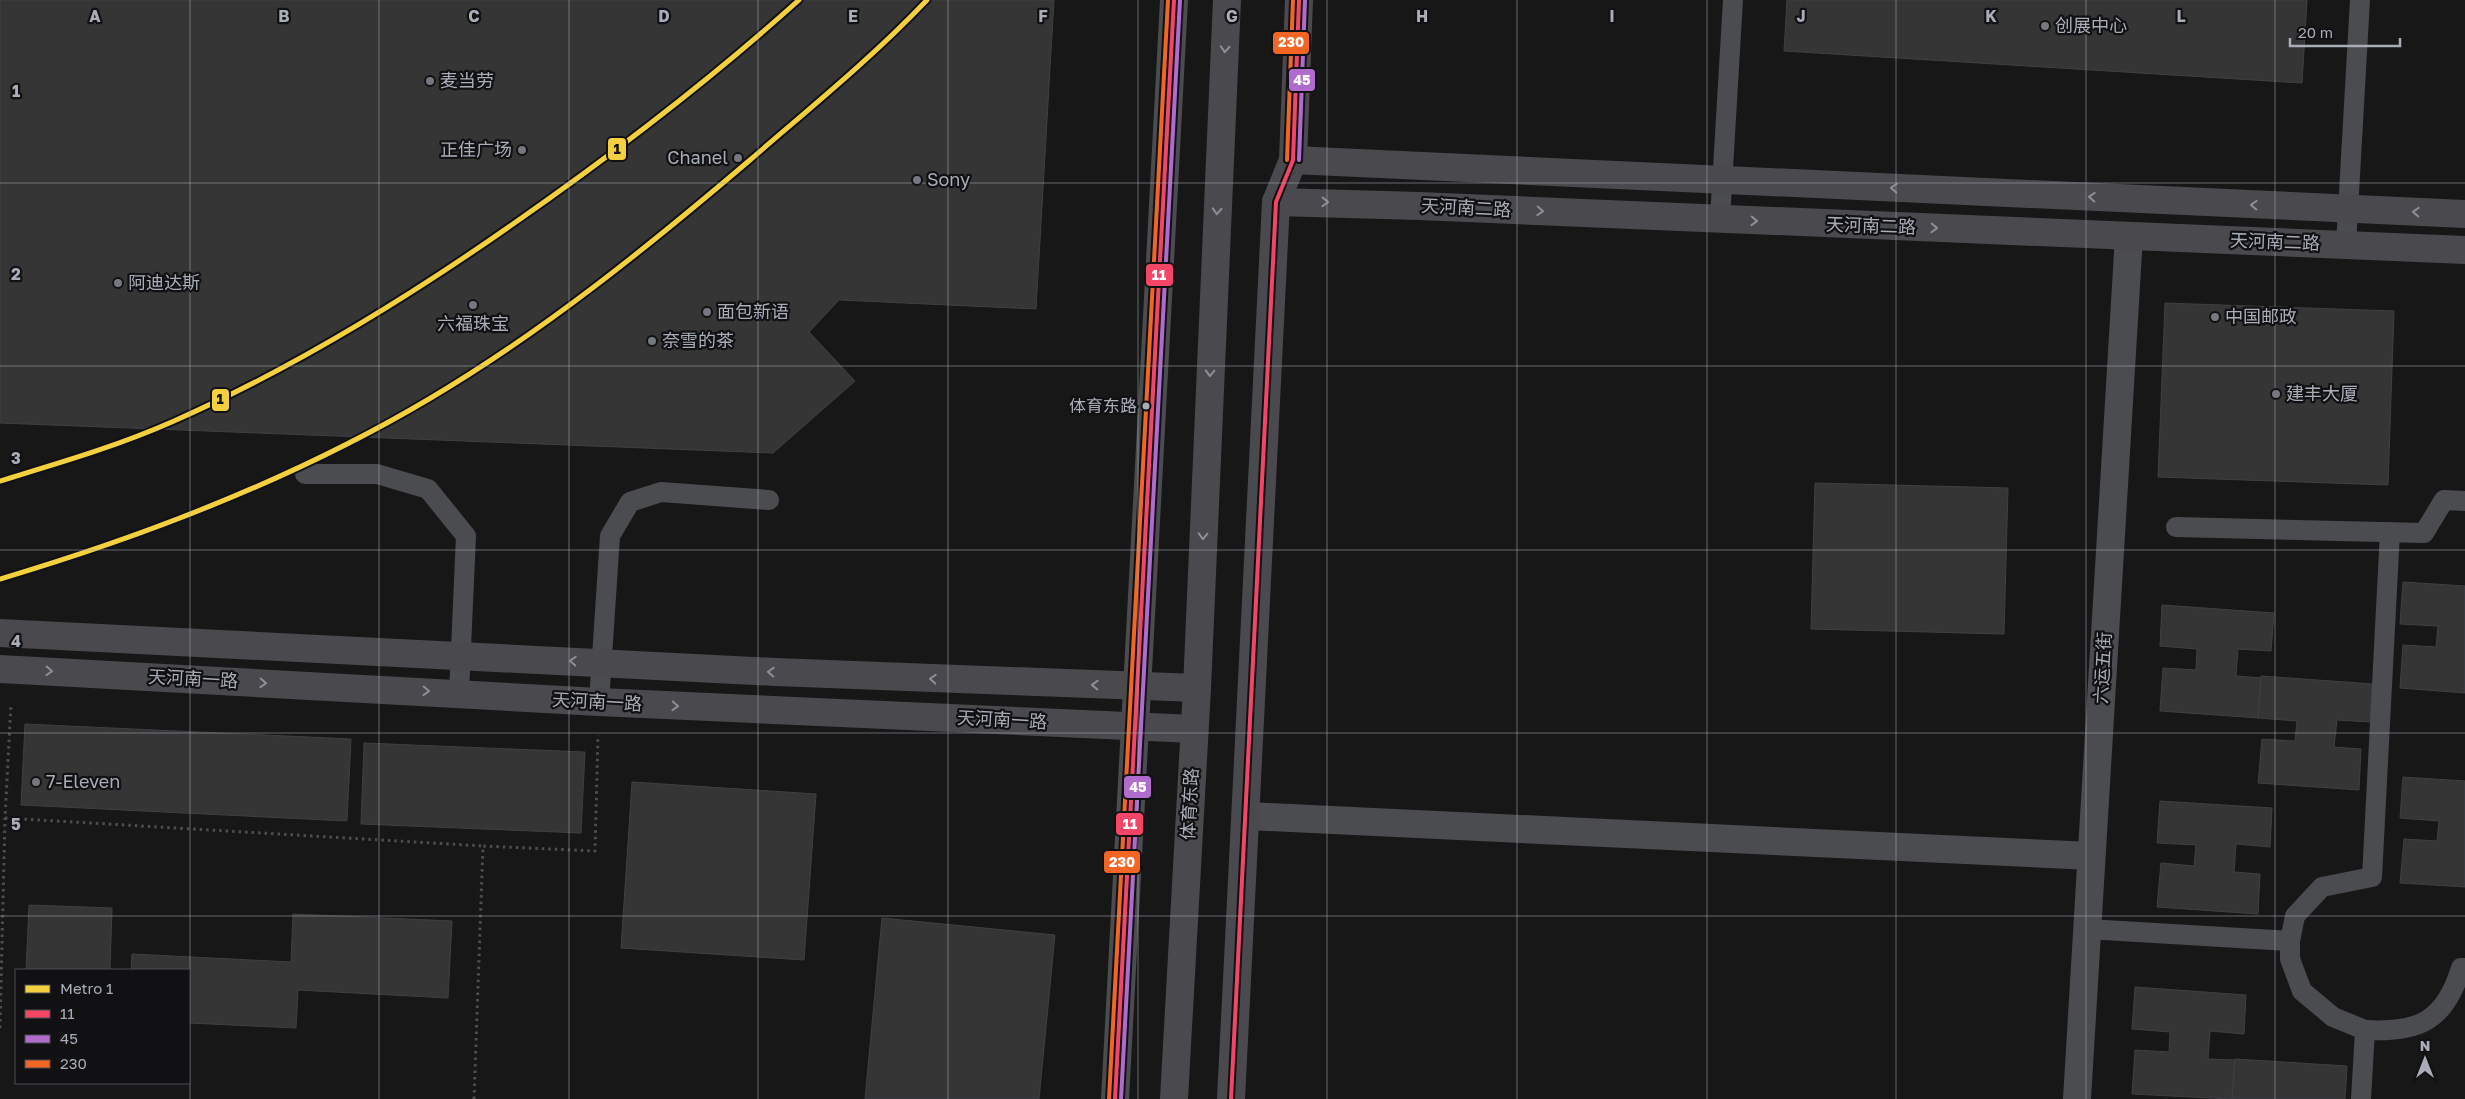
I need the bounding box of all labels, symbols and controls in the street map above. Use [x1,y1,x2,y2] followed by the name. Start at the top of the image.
[89,6,101,26] text: A
[278,6,290,26] text: B
[468,6,480,26] text: C
[658,6,670,26] text: D
[848,6,858,26] text: E
[1038,6,1048,26] text: F
[1226,6,1238,26] text: G
[1416,6,1428,26] text: H
[1609,6,1615,26] text: I
[1796,6,1806,26] text: J
[1985,6,1997,26] text: K
[2176,6,2186,26] text: L
[2055,14,2127,36] place label: 创展中心
[2290,15,2400,47] scale bar
[2039,20,2051,32] marker: 创展中心
[2298,23,2333,41] text: 20 m
[1272,31,1310,55] line badge: 230
[1278,33,1304,50] text: 230
[1219,45,1230,53] one-way arrow
[1288,68,1316,92] line badge: 45
[440,69,494,91] place label: 麦当劳
[1293,71,1311,88] text: 45
[424,75,436,87] marker: 麦当劳
[12,81,20,101] text: 1
[607,137,627,161] line badge: 1
[440,138,512,160] place label: 正佳广场
[613,140,621,157] text: 1
[516,144,528,156] marker: 正佳广场
[667,146,728,168] place label: Chanel
[732,152,744,164] marker: Chanel
[927,168,970,190] place label: Sony
[911,174,923,186] marker: Sony
[1890,183,1898,193] one-way arrow
[2087,192,2095,202] one-way arrow
[1421,194,1512,220] street label: 天河南二路
[1321,197,1329,208] one-way arrow
[2250,199,2258,210] one-way arrow
[1536,206,1544,217] one-way arrow
[1211,207,1222,215] one-way arrow
[2412,207,2420,217] one-way arrow
[1826,212,1916,238] street label: 天河南二路
[1751,215,1759,226] one-way arrow
[1931,223,1939,234] one-way arrow
[2230,228,2320,254] street label: 天河南二路
[1145,263,1174,287] line badge: 11
[11,264,21,284] text: 2
[1152,266,1166,283] text: 11
[128,271,200,293] place label: 阿迪达斯
[112,277,124,289] marker: 阿迪达斯
[467,299,479,311] marker: 六福珠宝
[717,300,789,322] place label: 面包新语
[2225,305,2297,327] place label: 中国邮政
[701,306,713,318] marker: 面包新语
[2209,311,2221,323] marker: 中国邮政
[437,312,509,334] place label: 六福珠宝
[662,329,734,351] place label: 奈雪的茶
[646,335,658,347] marker: 奈雪的茶
[1204,370,1215,378] one-way arrow
[2286,382,2358,404] place label: 建丰大厦
[211,388,230,412] line badge: 1
[2270,388,2282,400] marker: 建丰大厦
[216,390,224,407] text: 1
[1069,395,1137,416] place label: 体育东路
[1141,401,1151,411] marker: 体育东路
[11,448,21,468] text: 3
[1197,532,1208,540] one-way arrow
[11,631,21,651] text: 4
[2089,631,2115,704] street label: 六运五街
[569,656,577,667] one-way arrow
[148,665,239,691] street label: 天河南一路
[45,666,53,677] one-way arrow
[766,666,774,677] one-way arrow
[929,673,937,684] one-way arrow
[260,677,268,688] one-way arrow
[1091,680,1099,690] one-way arrow
[422,686,430,697] one-way arrow
[552,688,643,714] street label: 天河南一路
[671,700,679,711] one-way arrow
[957,706,1048,732] street label: 天河南一路
[1176,767,1202,840] street label: 体育东路
[46,770,120,792] place label: 7-Eleven
[1123,775,1152,799] line badge: 45
[30,776,42,788] marker: 7-Eleven
[1129,778,1147,795] text: 45
[1115,812,1144,836] line badge: 11
[11,814,21,834] text: 5
[1123,815,1137,832] text: 11
[1103,850,1141,874] line badge: 230
[1109,853,1135,870] text: 230
[15,969,190,1084] legend
[60,979,113,997] text: Metro 1
[60,1004,75,1022] text: 11
[60,1029,78,1047] text: 45
[2400,1034,2450,1084] north arrow
[2420,1037,2430,1054] text: N
[60,1054,87,1072] text: 230

